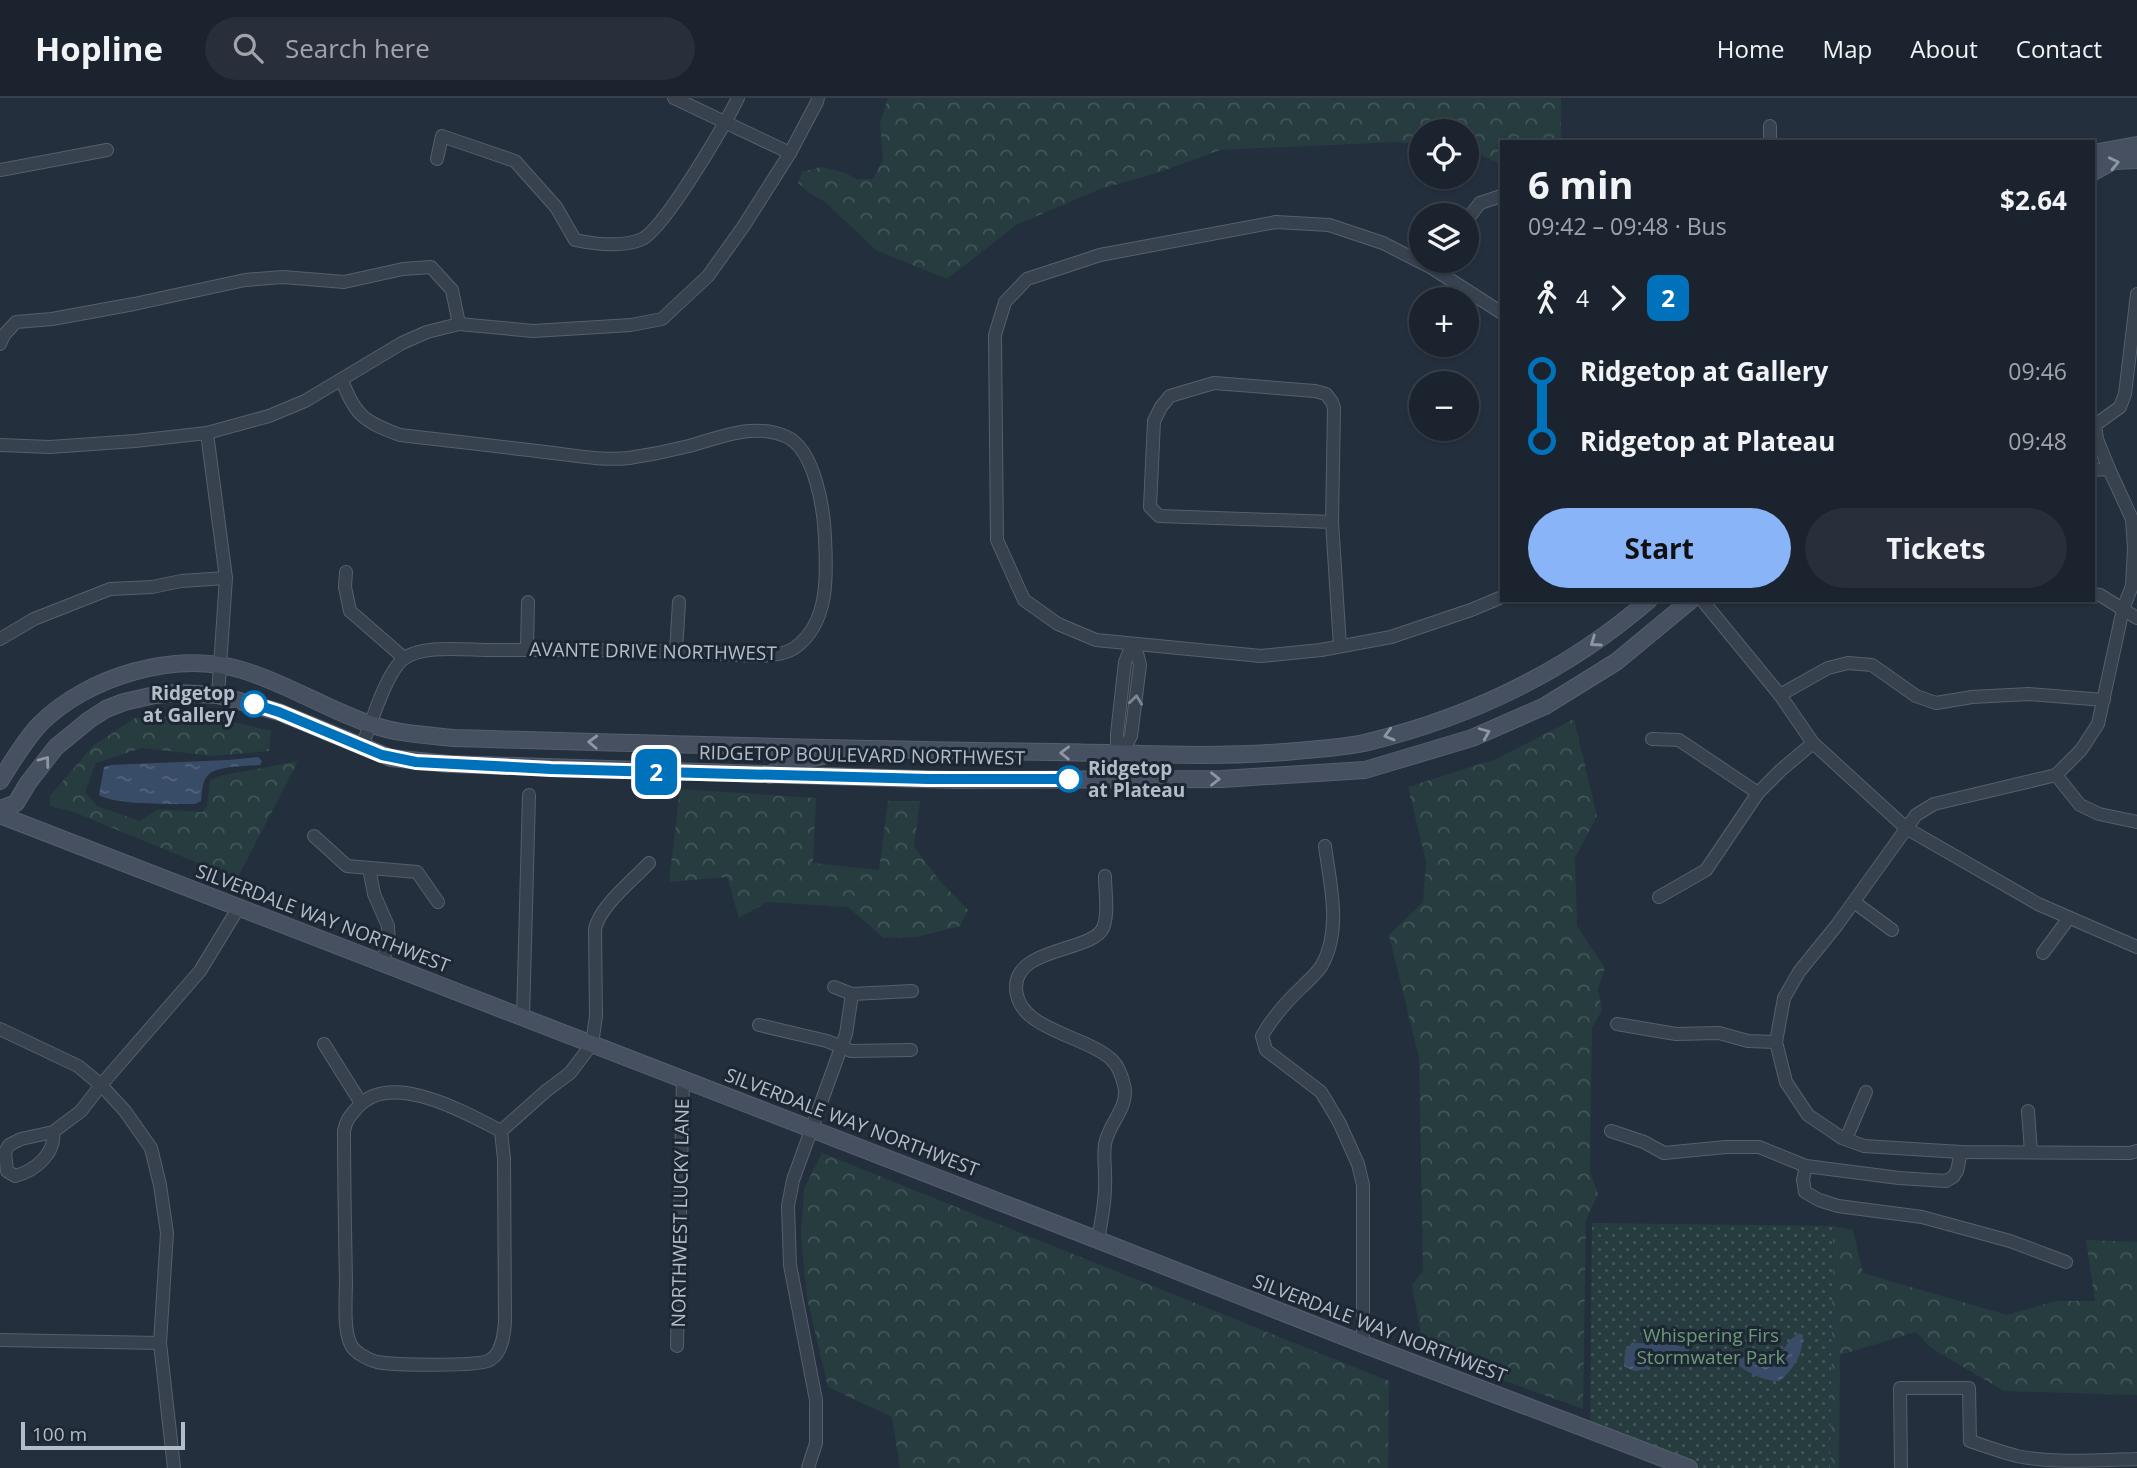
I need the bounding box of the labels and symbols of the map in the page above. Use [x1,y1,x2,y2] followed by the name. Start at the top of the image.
[2108,157,2120,172] one-way arrow
[1590,634,1603,646] one-way arrow
[529,636,778,666] street label: AVANTE DRIVE NORTHWEST
[143,680,235,728] place label: Ridgetop at Gallery
[241,691,267,717] marker: Ridgetop at Gallery
[1128,694,1143,706] one-way arrow
[1383,727,1395,742] one-way arrow
[1478,727,1490,741] one-way arrow
[587,734,598,749] one-way arrow
[699,739,1026,771] street label: RIDGETOP BOULEVARD NORTHWEST
[1059,745,1070,760] one-way arrow
[633,749,679,795] line badge: 2
[1088,755,1185,803] place label: Ridgetop at Plateau
[37,757,50,769] one-way arrow
[1056,766,1082,792] marker: Ridgetop at Plateau
[1210,771,1221,787] one-way arrow
[192,858,454,979] street label: SILVERDALE WAY NORTHWEST
[721,1062,983,1183] street label: SILVERDALE WAY NORTHWEST
[665,1098,695,1328] street label: NORTHWEST LUCKY LANE
[1249,1268,1511,1389] street label: SILVERDALE WAY NORTHWEST
[1636,1322,1786,1370] park label: Whispering Firs Stormwater Park
[21,1419,186,1451] scale bar

